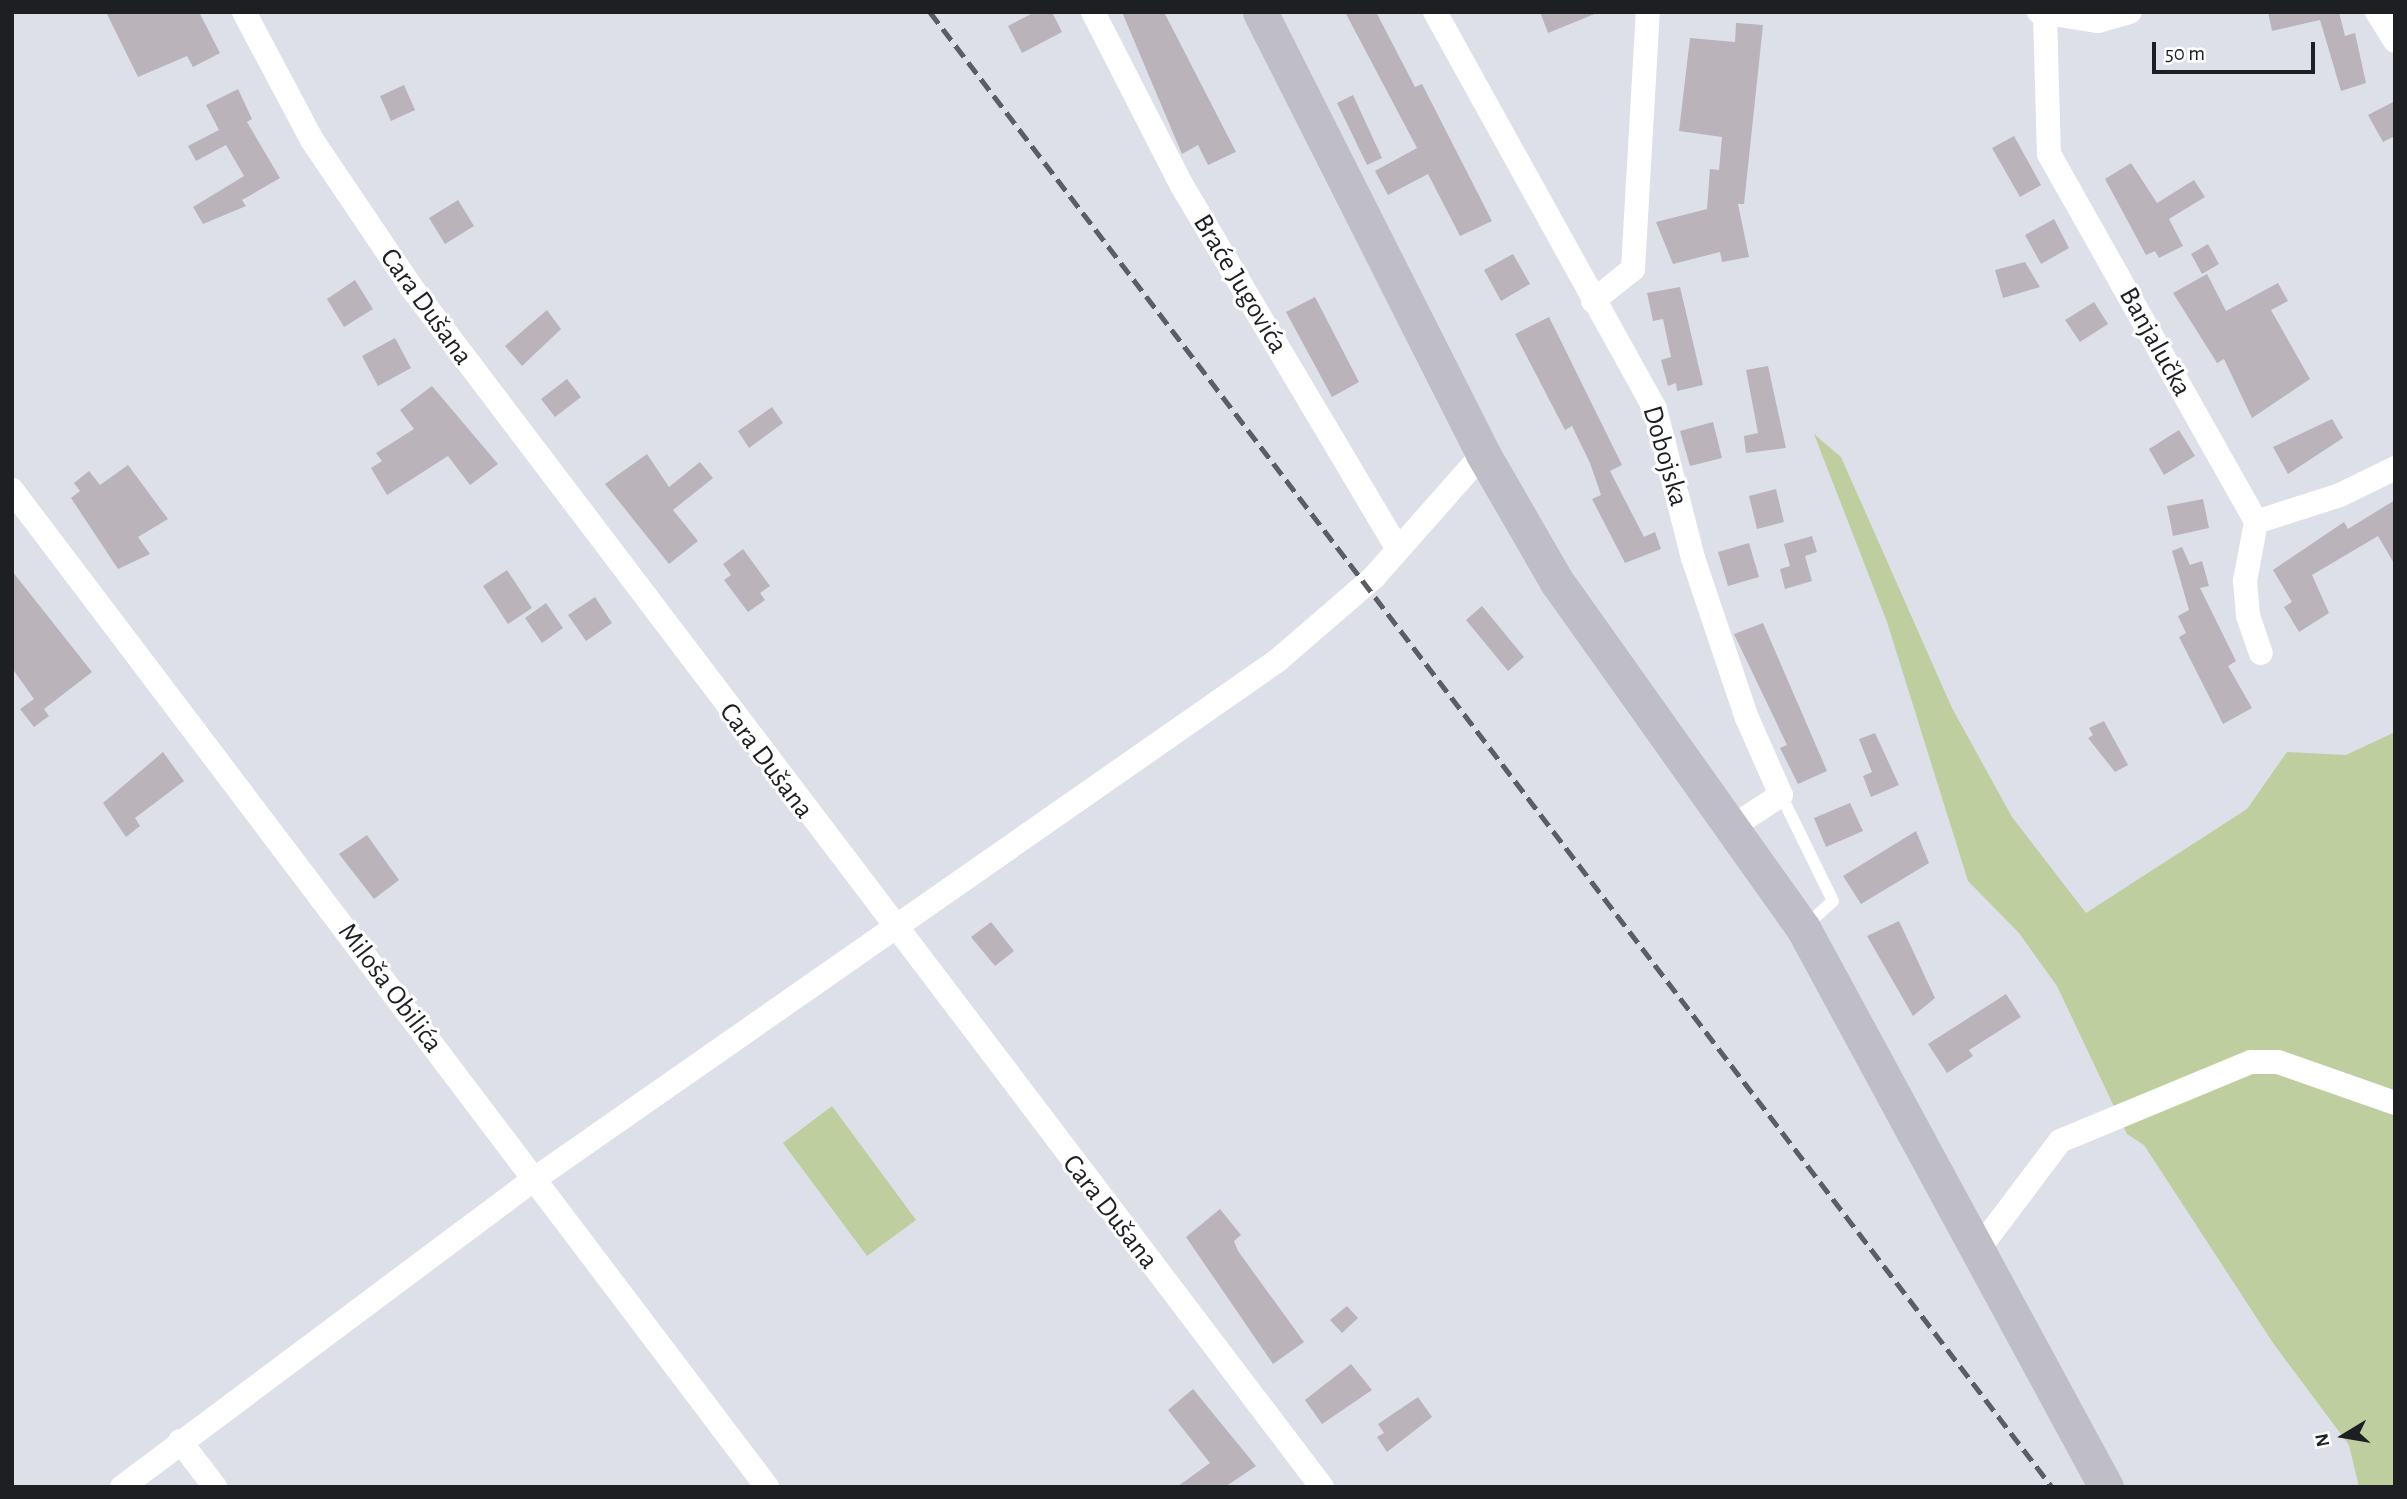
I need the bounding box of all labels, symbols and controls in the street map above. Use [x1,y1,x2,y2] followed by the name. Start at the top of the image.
[2155,28,2318,72] scale bar
[2165,43,2205,64] text: 50 m
[1185,208,1295,360] street label: Braće Jugovića
[372,242,480,372] street label: Cara Dušana
[2111,282,2199,402] street label: Banjalučka
[1635,402,1695,510] street label: Dobojska
[712,696,820,826] street label: Cara Dušana
[330,917,450,1059] street label: Miloša Obilića
[1055,1148,1165,1276] street label: Cara Dušana
[2309,1401,2379,1471] north arrow
[2312,1432,2333,1448] text: N

